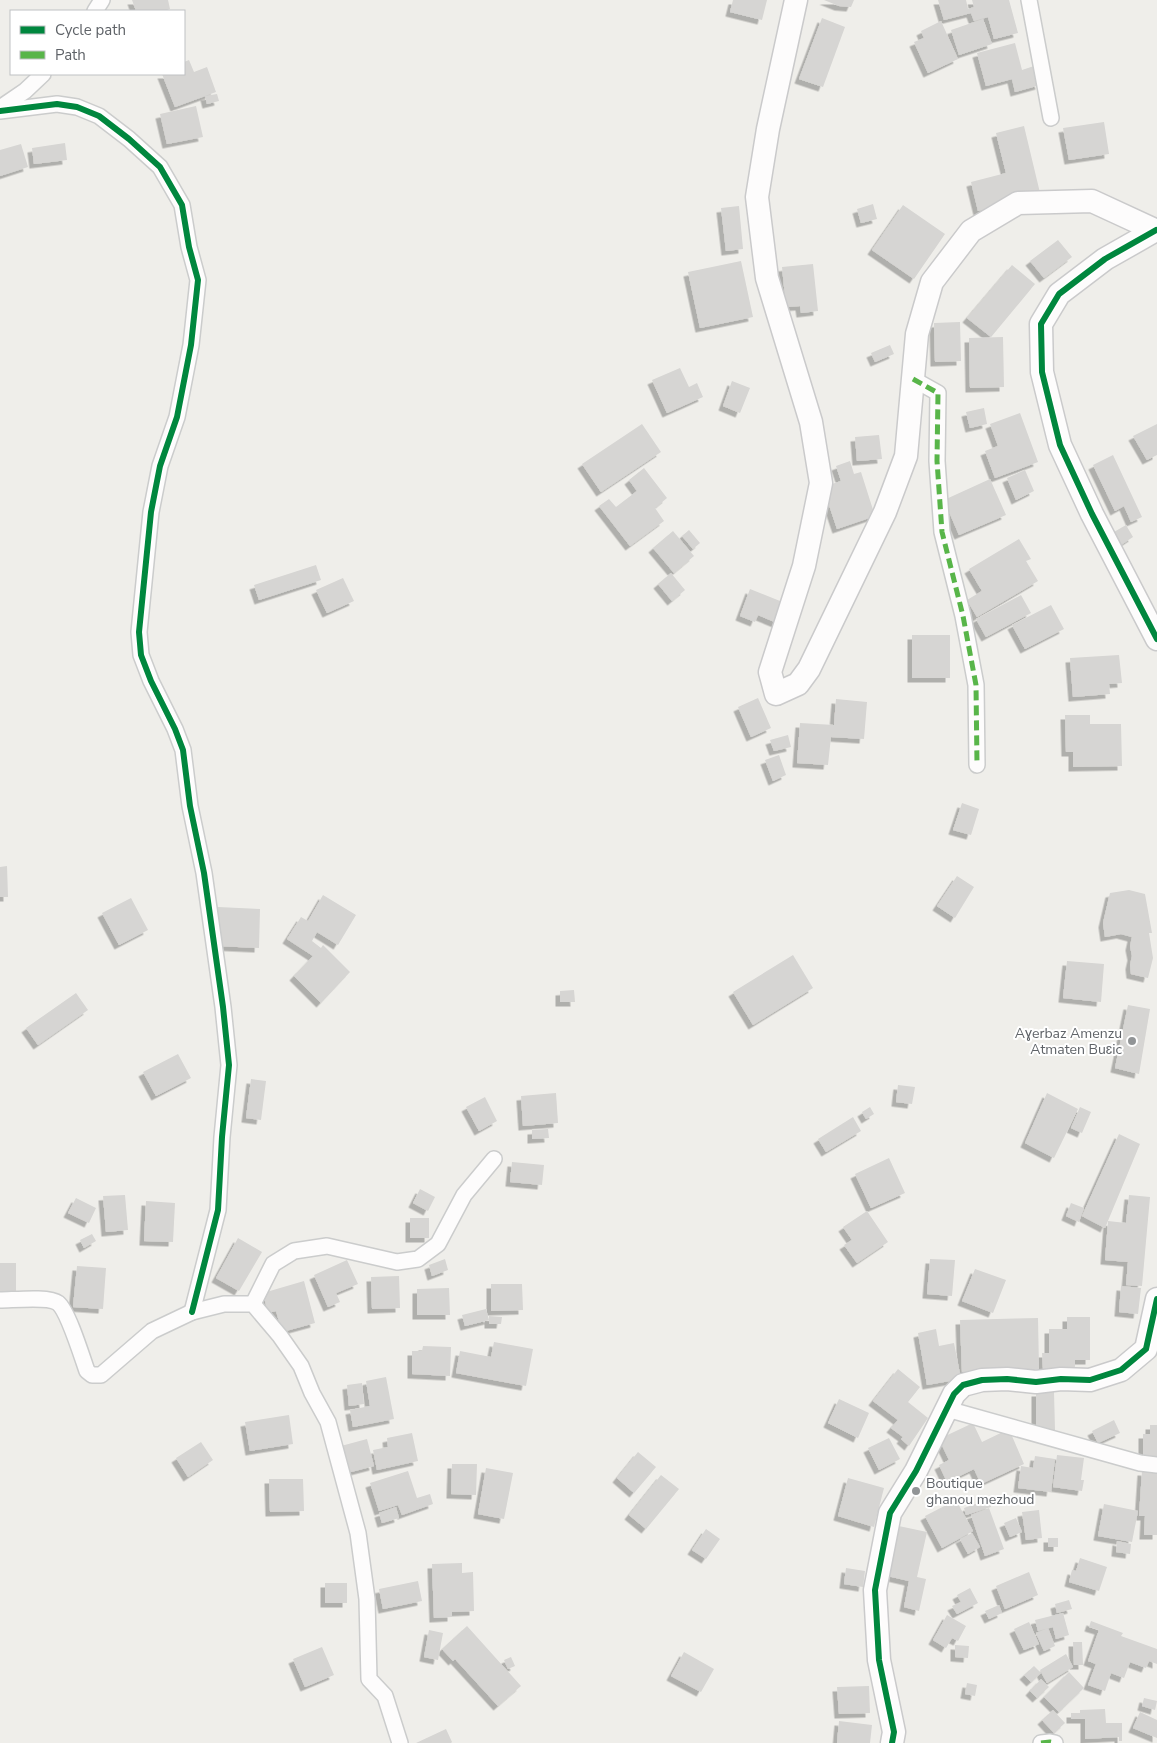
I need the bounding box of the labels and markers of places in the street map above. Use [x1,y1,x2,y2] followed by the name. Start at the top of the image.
[1015,1024,1123,1059] place label: Aɣerbaz Amenzu Atmaten Buɛic
[1126,1035,1138,1047] marker: Aɣerbaz Amenzu Atmaten Buɛic
[926,1474,1034,1509] place label: Boutique ghanou mezhoud
[910,1485,922,1497] marker: Boutique ghanou mezhoud

